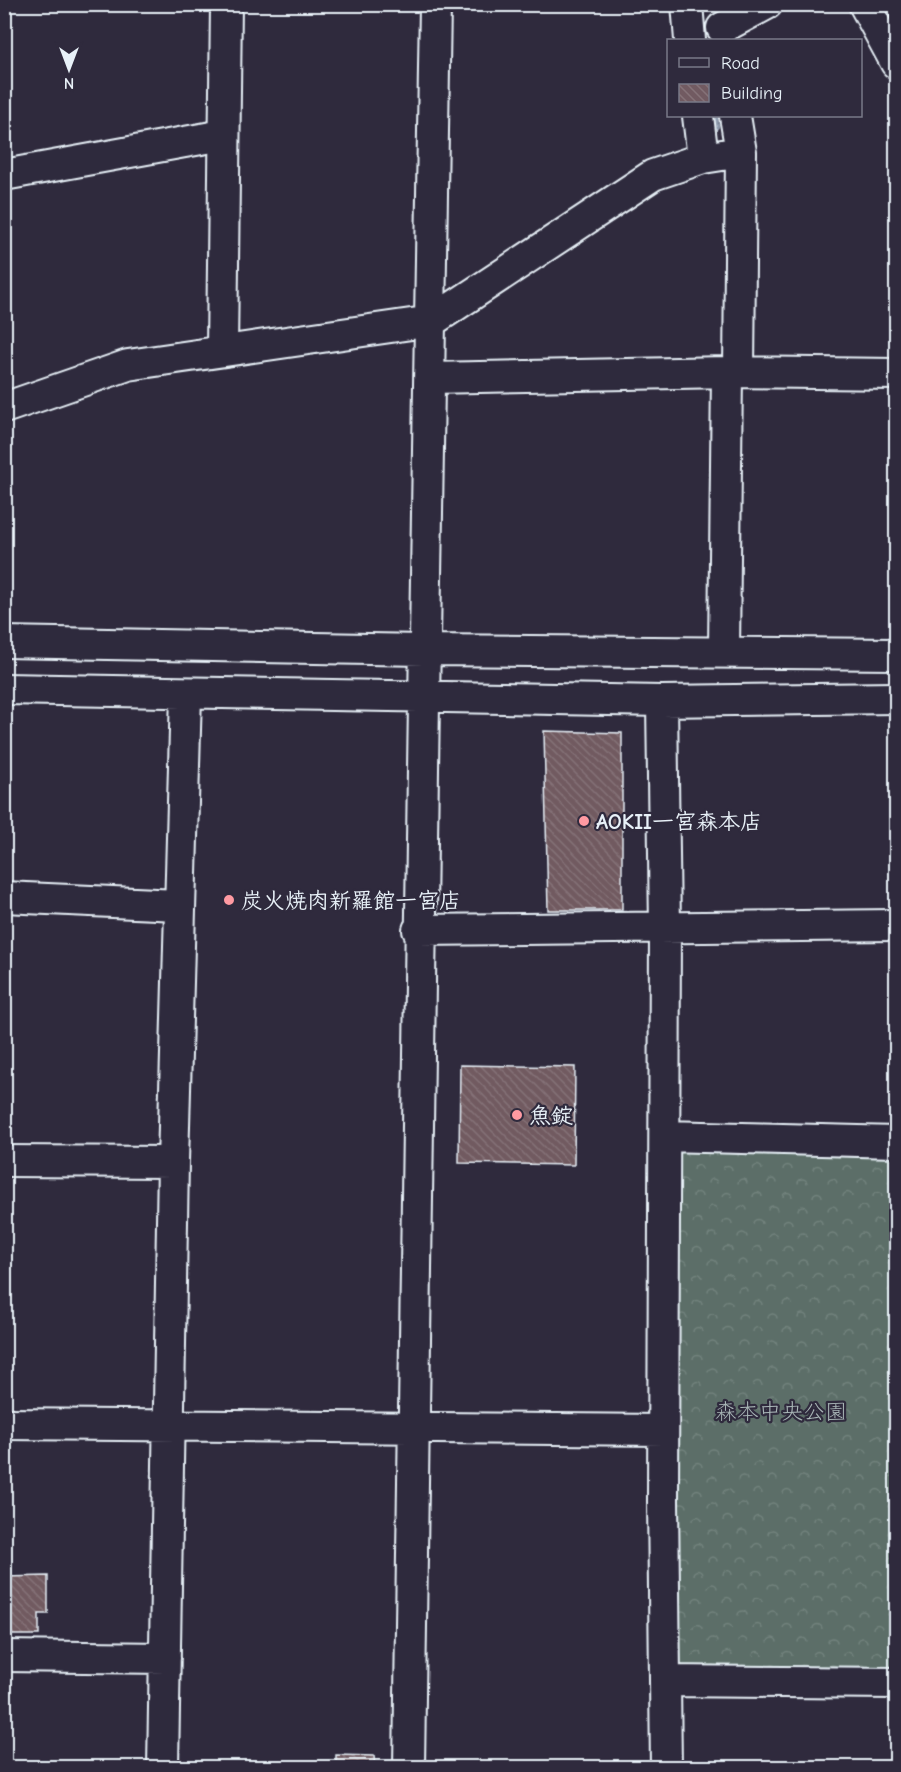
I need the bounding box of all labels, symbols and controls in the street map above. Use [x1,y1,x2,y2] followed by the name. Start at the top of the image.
[39,39,99,99] north arrow
[667,39,862,117] legend
[721,53,760,74] text: Road
[64,74,74,92] text: N
[721,83,783,104] text: Building
[596,809,762,835] place label: AOKII一宮森本店
[577,814,591,828] marker: AOKII一宮森本店
[241,888,461,914] place label: 炭火焼肉新羅館一宮店
[222,893,236,907] marker: 炭火焼肉新羅館一宮店
[529,1103,573,1129] place label: 魚錠
[510,1108,524,1122] marker: 魚錠
[715,1399,847,1425] park label: 森本中央公園

